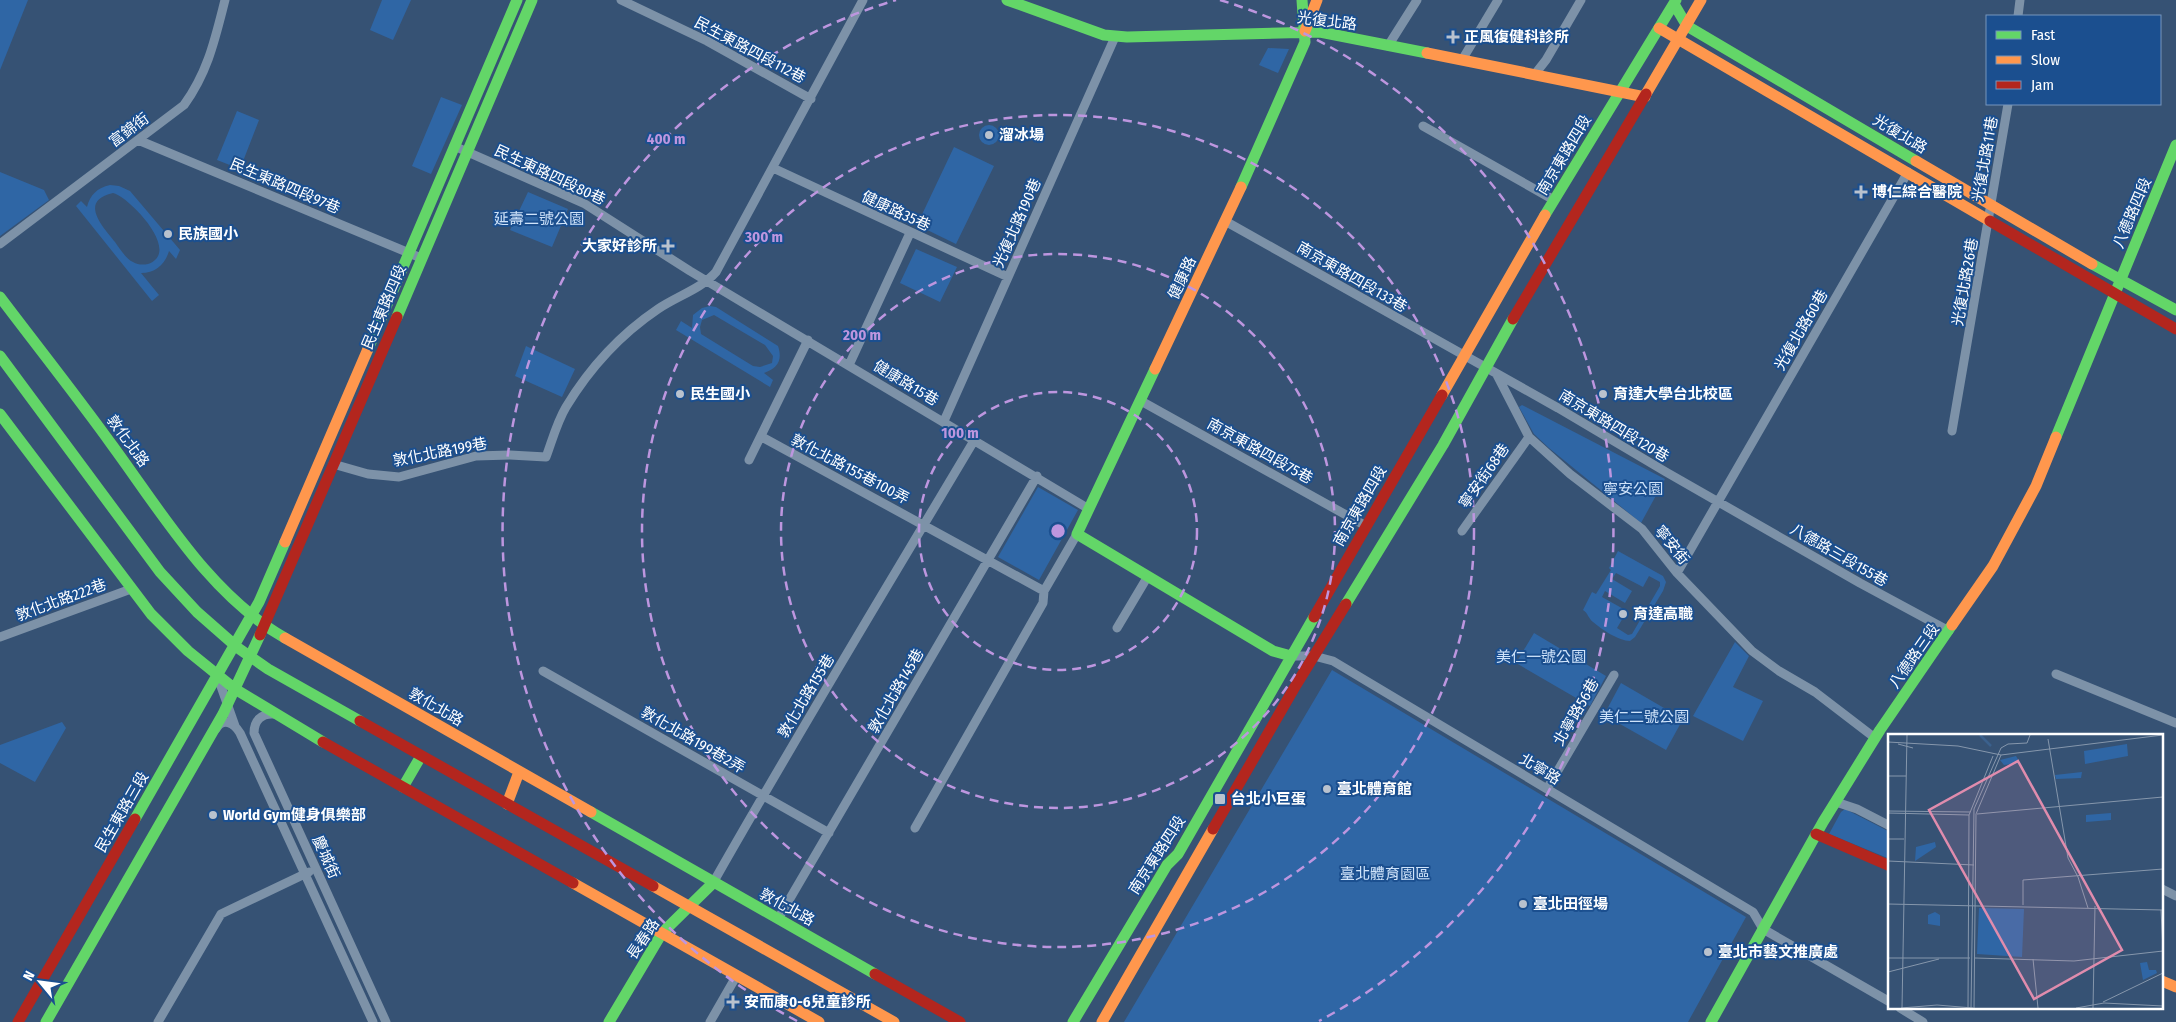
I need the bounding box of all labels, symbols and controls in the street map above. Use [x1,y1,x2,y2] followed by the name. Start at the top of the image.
[1296,8,1358,34] street label: 光復北路
[691,13,809,87] street label: 民生東路四段112巷
[1986,15,2161,105] legend
[2031,26,2055,44] text: Fast
[1464,28,1569,46] place label: 正風復健科診所
[1446,30,1460,44] marker: 正風復健科診所
[2031,51,2060,69] text: Slow
[2031,76,2054,94] text: Jam
[106,109,152,151] street label: 富錦街
[1870,111,1930,157] street label: 光復北路
[1533,112,1595,198] street label: 南京東路四段
[1969,115,2001,203] street label: 光復北路11巷
[999,126,1044,144] place label: 溜冰場
[983,129,995,141] marker: 溜冰場
[647,130,685,148] text: 400 m
[492,141,608,209] street label: 民生東路四段80巷
[227,155,343,217] street label: 民生東路四段97巷
[2109,175,2155,251] street label: 八德路四段
[989,176,1045,270] street label: 光復北路190巷
[1872,183,1962,201] place label: 博仁綜合醫院
[1854,185,1868,199] marker: 博仁綜合醫院
[859,187,933,235] street label: 健康路35巷
[494,210,584,228] park label: 延壽二號公園
[178,225,239,243] place label: 民族國小
[162,228,174,240] marker: 民族國小
[744,228,783,246] text: 300 m
[582,237,657,255] place label: 大家好診所
[1948,237,1982,327] street label: 光復北路26巷
[1294,238,1410,316] street label: 南京東路四段133巷
[661,239,675,253] marker: 大家好診所
[1164,254,1200,302] street label: 健康路
[358,262,410,352] street label: 民生東路四段
[1771,286,1831,374] street label: 光復北路60巷
[842,326,881,344] text: 200 m
[870,357,942,409] street label: 健康路15巷
[690,385,751,403] place label: 民生國小
[1613,385,1733,403] place label: 育達大學台北校區
[1556,386,1672,466] street label: 南京東路四段120巷
[674,388,686,400] marker: 民生國小
[1597,388,1609,400] marker: 育達大學台北校區
[103,411,153,471] street label: 敦化北路
[1204,415,1316,487] street label: 南京東路四段75巷
[941,424,979,442] text: 100 m
[788,430,912,508] street label: 敦化北路155巷100弄
[391,434,489,470] street label: 敦化北路199巷
[1455,440,1513,512] street label: 寧安街68巷
[1330,463,1390,549] street label: 南京東路四段
[1603,480,1663,498] park label: 寧安公園
[1787,520,1891,590] street label: 八德路三段155巷
[1049,522,1067,540] centre of rings
[1651,522,1693,568] street label: 寧安街
[13,575,109,625] street label: 敦化北路222巷
[1633,605,1693,623] place label: 育達高職
[1617,608,1629,620] marker: 育達高職
[1885,620,1943,692] street label: 八德路三段
[864,645,928,737] street label: 敦化北路145巷
[1496,648,1586,666] park label: 美仁一號公園
[774,651,838,741] street label: 敦化北路155巷
[1550,675,1602,749] street label: 北寧路56巷
[406,684,466,730] street label: 敦化北路
[638,703,748,777] street label: 敦化北路199巷2弄
[1599,708,1689,726] park label: 美仁二號公園
[1888,734,2164,1010] inset map
[1516,750,1564,788] street label: 北寧路
[92,769,152,855] street label: 民生東路三段
[1337,780,1412,798] place label: 臺北體育館
[1321,783,1333,795] marker: 臺北體育館
[1231,790,1306,808] place label: 台北小巨蛋
[1213,792,1227,806] marker: 台北小巨蛋
[223,806,366,824] place label: World Gym健身俱樂部
[207,809,219,821] marker: World Gym健身俱樂部
[1125,812,1189,898] street label: 南京東路四段
[309,833,343,881] street label: 慶城街
[1340,865,1430,883] park label: 臺北體育園區
[756,885,818,929] street label: 敦化北路
[1533,895,1608,913] place label: 臺北田徑場
[1517,898,1529,910] marker: 臺北田徑場
[623,915,663,963] street label: 長春路
[1718,943,1838,961] place label: 臺北市藝文推廣處
[1702,946,1714,958] marker: 臺北市藝文推廣處
[15,957,65,1007] north arrow
[20,968,39,984] text: N
[744,993,871,1011] place label: 安而康0-6兒童診所
[726,995,740,1009] marker: 安而康0-6兒童診所

